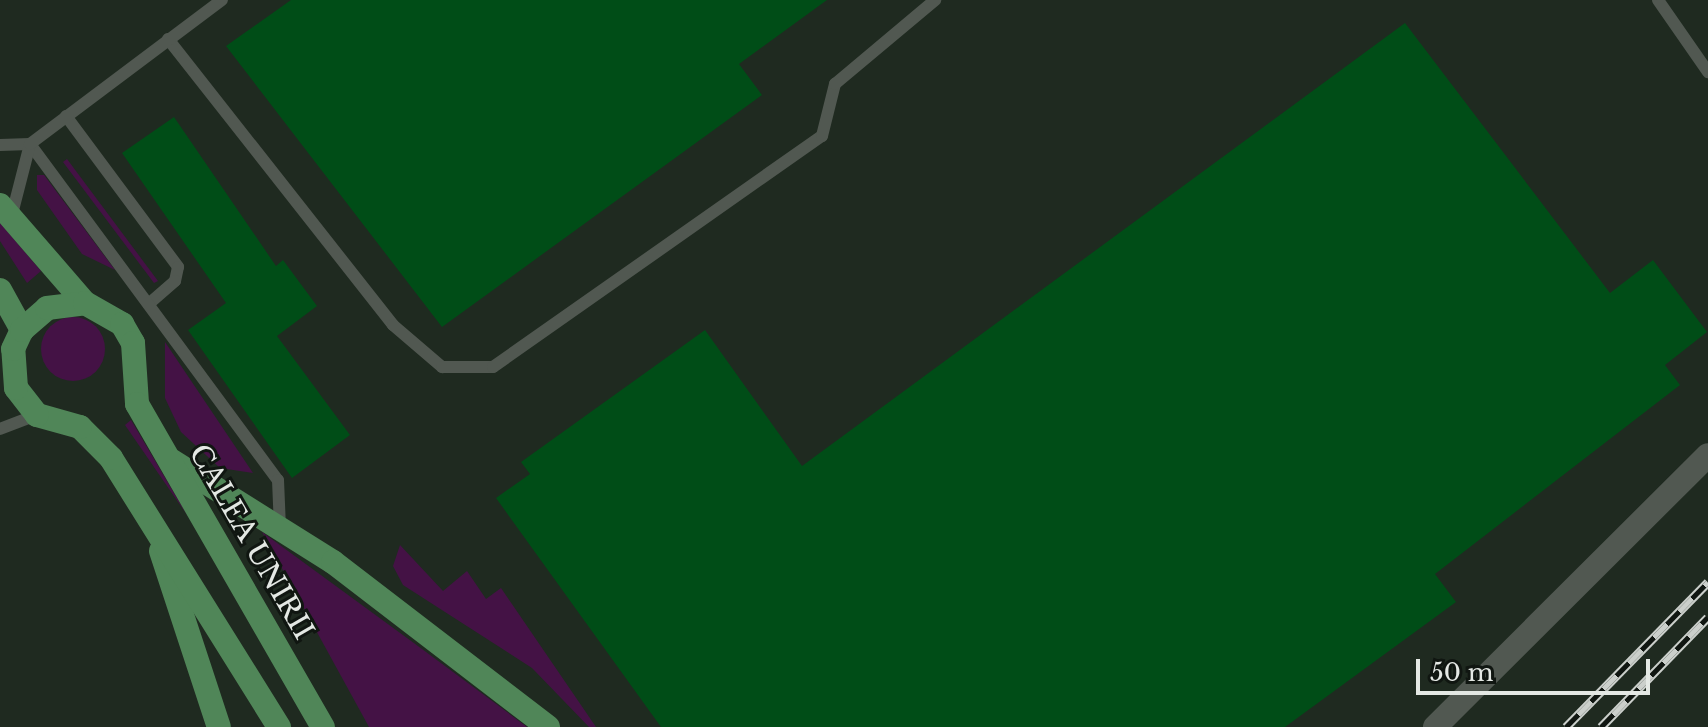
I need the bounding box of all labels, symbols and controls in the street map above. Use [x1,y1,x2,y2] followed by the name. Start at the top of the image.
[181,438,321,646] street label: CALEA UNIRII
[1420,643,1654,693] scale bar
[1430,658,1493,687] text: 50 m

